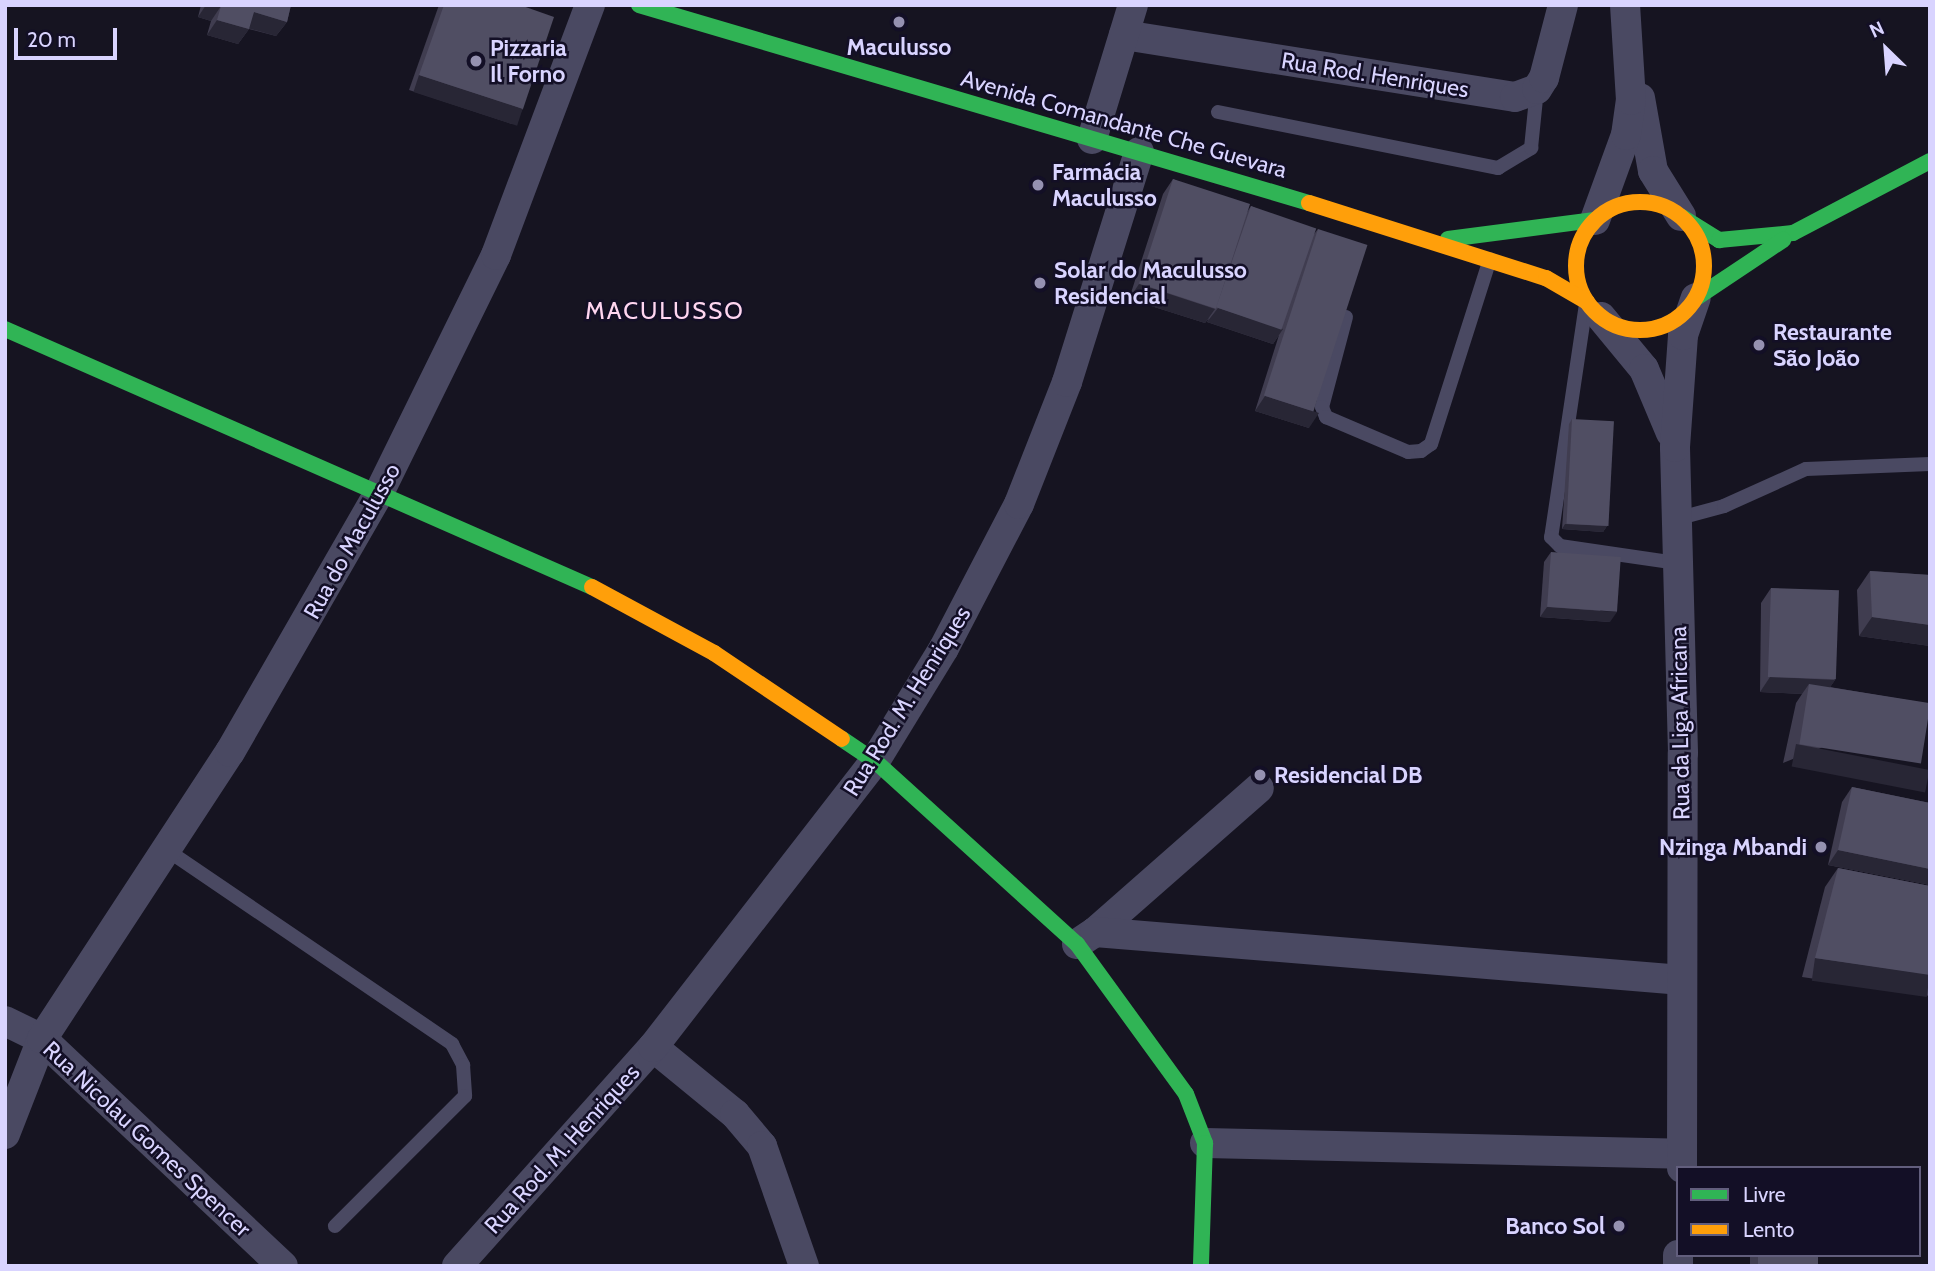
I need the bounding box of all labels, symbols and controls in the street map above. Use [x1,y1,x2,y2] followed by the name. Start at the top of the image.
[18,14,121,58] scale bar
[891,14,907,30] marker: Maculusso
[1851,14,1921,84] north arrow
[1866,16,1888,43] text: N
[27,27,76,52] text: 20 m
[847,33,951,61] place label: Maculusso
[490,34,567,88] place label: Pizzaria Il Forno
[1279,47,1471,103] street label: Rua Rod. Henriques
[468,53,484,69] marker: Pizzaria Il Forno
[958,64,1290,184] street label: Avenida Comandante Che Guevara
[1052,158,1157,212] place label: Farmácia Maculusso
[1030,177,1046,193] marker: Farmácia Maculusso
[1054,256,1247,310] place label: Solar do Maculusso Residencial
[1032,275,1048,291] marker: Solar do Maculusso Residencial
[586,297,744,325] district label: MACULUSSO
[1773,318,1892,372] place label: Restaurante São João
[1751,337,1767,353] marker: Restaurante São João
[298,458,406,624] street label: Rua do Maculusso
[837,601,977,801] street label: Rua Rod. M. Henriques
[1665,626,1695,820] street label: Rua da Liga Africana
[1274,761,1422,789] place label: Residencial DB
[1252,767,1268,783] marker: Residencial DB
[1659,833,1807,861] place label: Nzinga Mbandi
[1813,839,1829,855] marker: Nzinga Mbandi
[37,1035,257,1243] street label: Rua Nicolau Gomes Spencer
[479,1059,645,1239] street label: Rua Rod. M. Henriques
[1676,1166,1921,1257] legend
[1743,1182,1785,1207] text: Livre
[1505,1212,1605,1240] place label: Banco Sol
[1743,1217,1794,1242] text: Lento
[1611,1218,1627,1234] marker: Banco Sol

